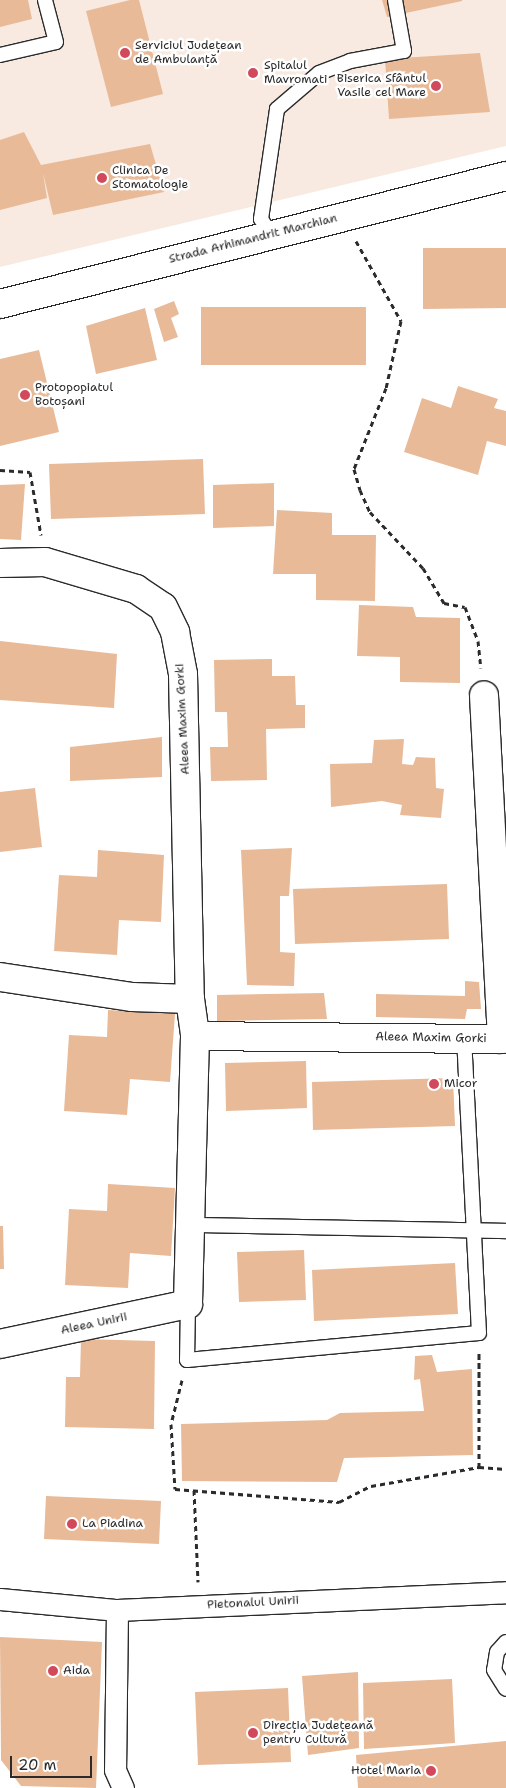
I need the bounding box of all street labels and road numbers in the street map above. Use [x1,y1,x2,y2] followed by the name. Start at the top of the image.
[167,211,339,267] street label: Strada Arhimandrit Marchian
[173,663,193,775] street label: Aleea Maxim Gorki
[375,1030,487,1046] street label: Aleea Maxim Gorki
[59,1310,129,1338] street label: Aleea Unirii
[207,1593,299,1613] street label: Pietonalul Unirii

